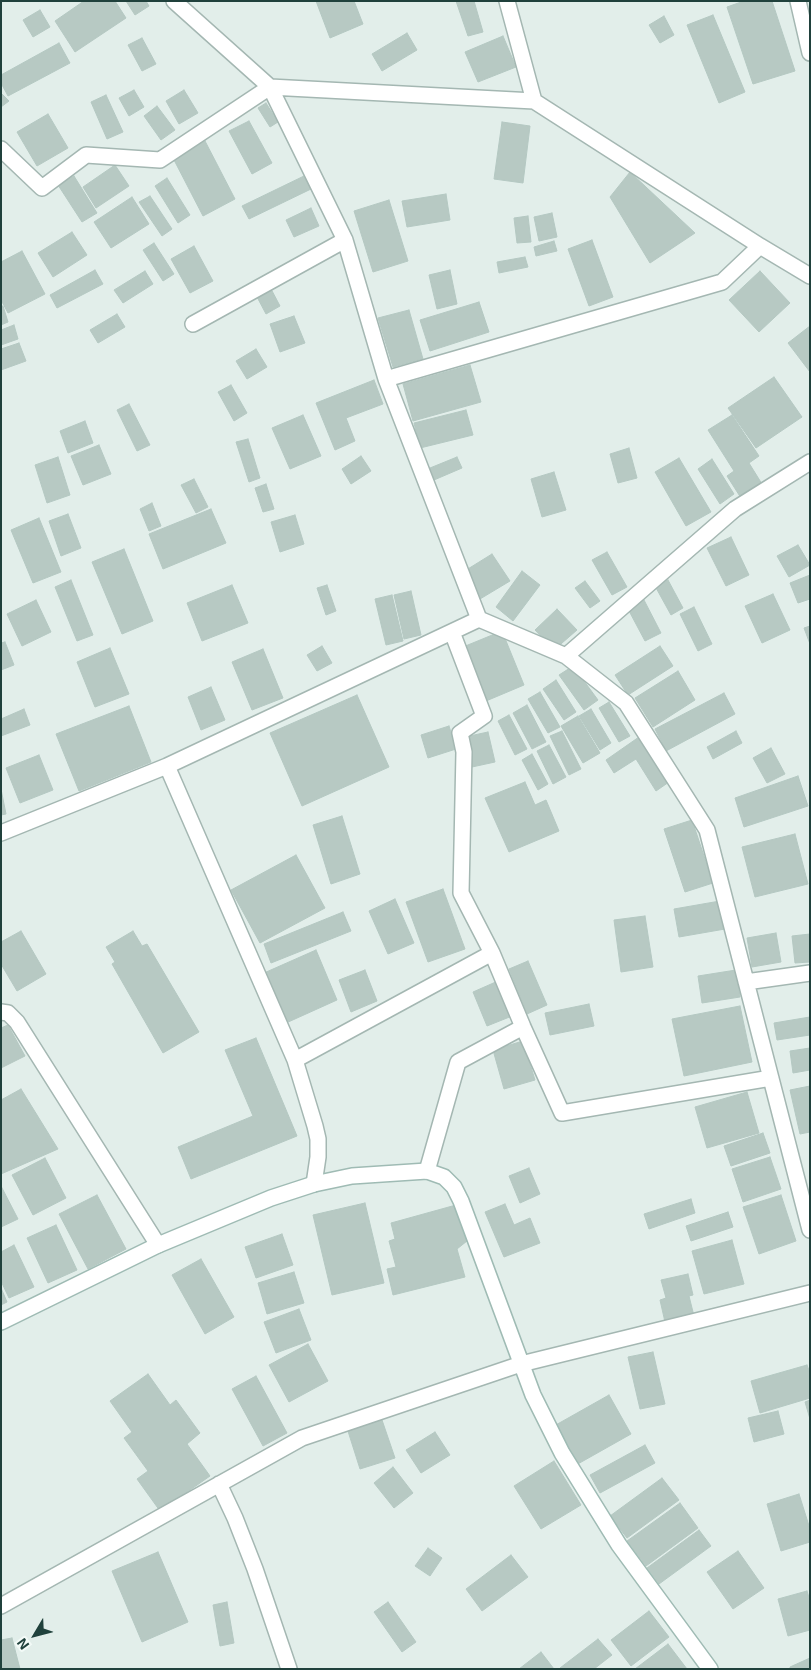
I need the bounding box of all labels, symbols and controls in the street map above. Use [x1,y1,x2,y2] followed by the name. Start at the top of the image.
[10,1610,60,1660] north arrow
[13,1635,32,1653] text: N

